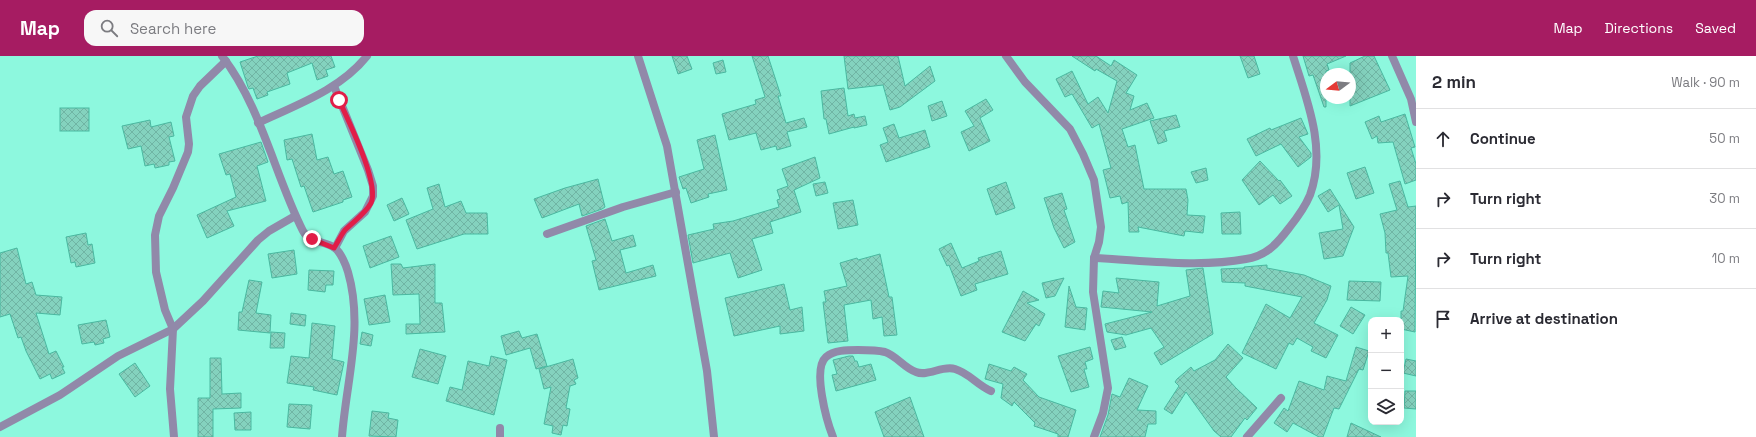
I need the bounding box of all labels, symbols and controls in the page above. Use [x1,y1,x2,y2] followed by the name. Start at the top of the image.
[84,10,364,46] search box
[20,16,60,41] text: Map
[98,17,120,39] icon: search
[130,19,216,38] text: Search here
[1553,19,1583,37] text: Map
[1605,19,1673,37] text: Directions
[1695,19,1736,37] text: Saved
[1320,68,1356,104] north arrow
[1432,71,1476,93] text: 2 min
[1671,74,1740,91] text: Walk · 90 m
[330,91,348,109] route start
[1432,128,1454,150] icon: ahead
[1470,129,1536,148] text: Continue
[1709,130,1740,147] text: 50 m
[1432,188,1454,210] icon: right
[1470,189,1541,208] text: Turn right
[1709,190,1740,207] text: 30 m
[303,230,321,248] route end
[1432,248,1454,270] icon: right
[1470,249,1541,268] text: Turn right
[1712,250,1740,267] text: 10 m
[1432,308,1454,330] icon: arrive
[1470,309,1618,328] text: Arrive at destination
[1368,317,1404,425] map controls
[1368,317,1404,353] button: +
[1368,353,1404,389] button: −
[1368,389,1404,425] button: layers

